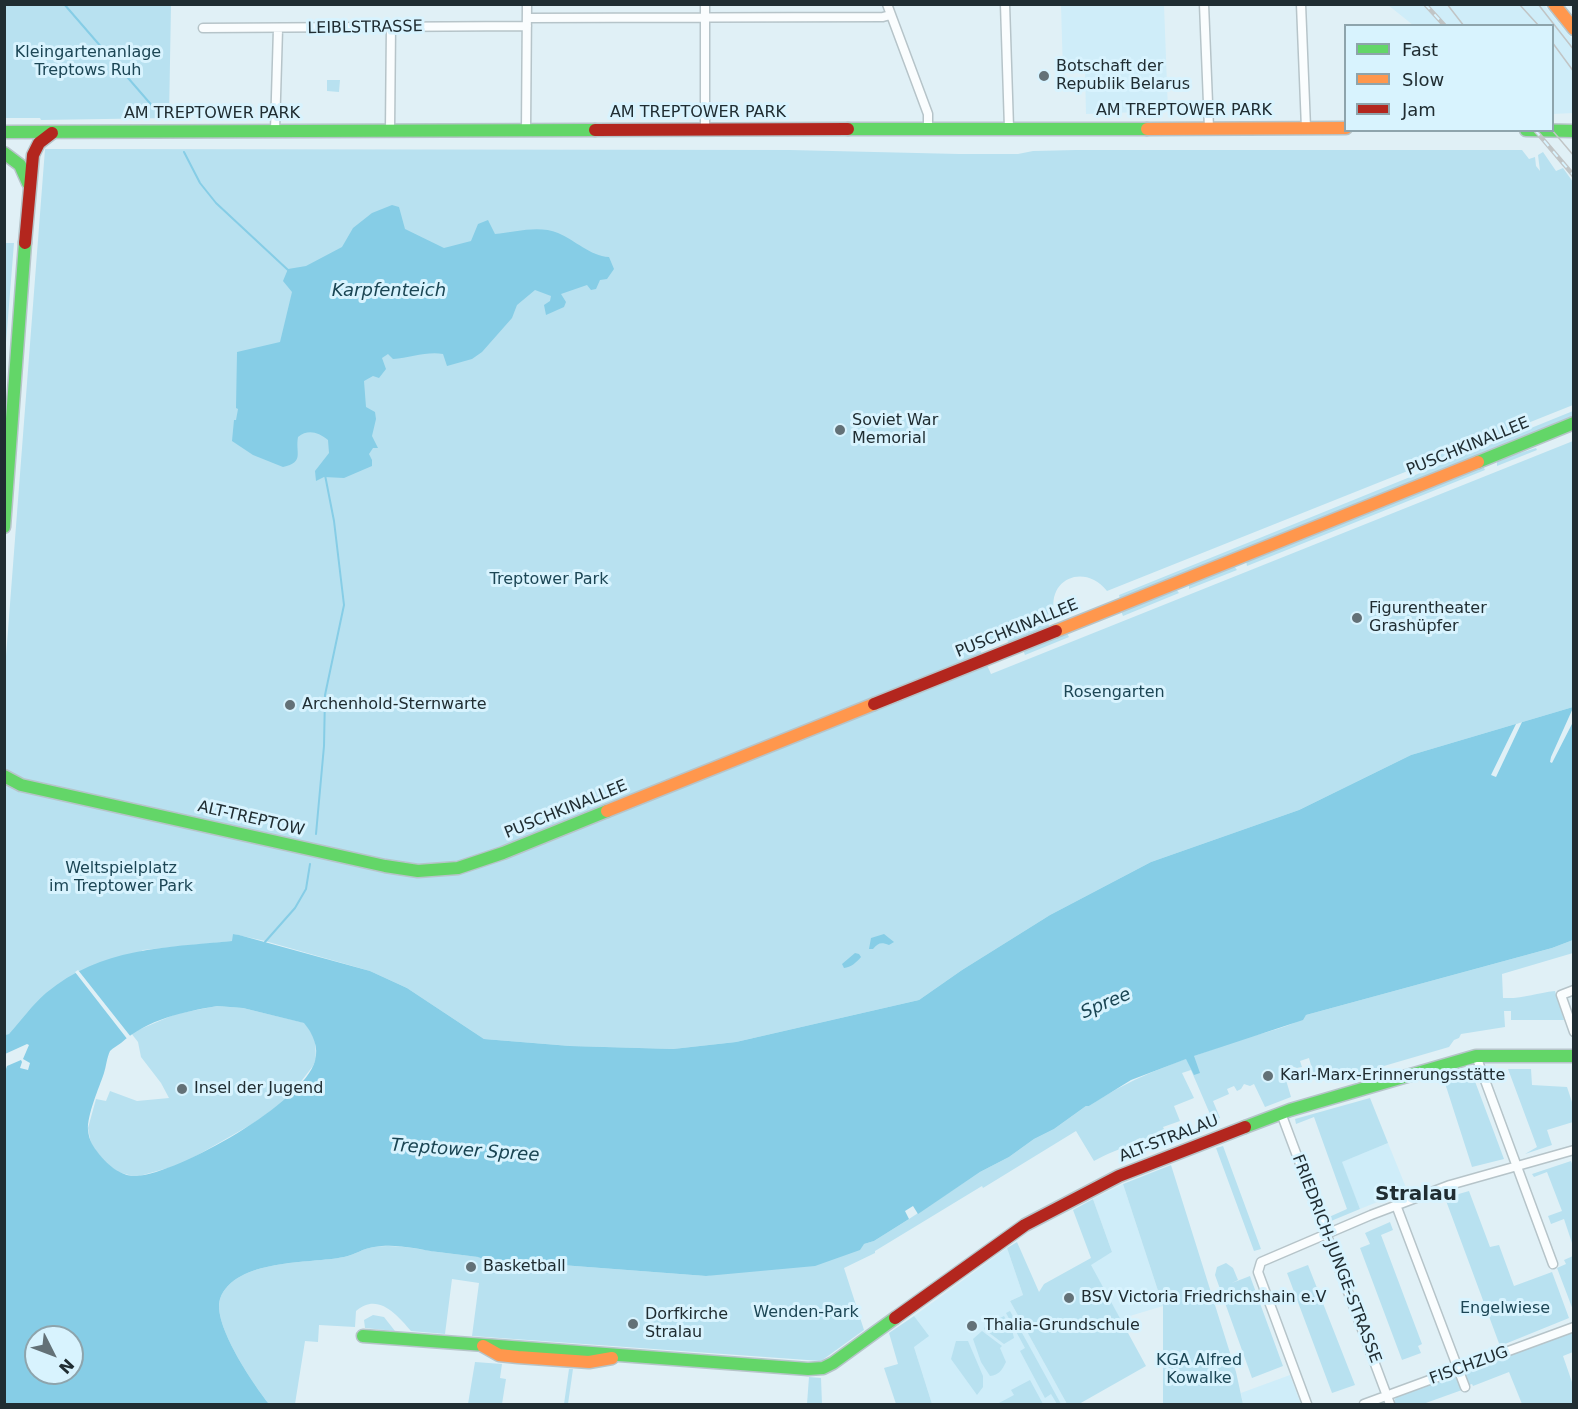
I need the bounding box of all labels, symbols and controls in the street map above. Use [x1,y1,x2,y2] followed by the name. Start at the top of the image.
[307,17,423,39] street label: LEIBLSTRASSE
[1344,24,1554,132] legend
[1402,39,1438,60] text: Fast
[15,43,161,81] park label: Kleingartenanlage Treptows Ruh
[1056,57,1190,95] place label: Botschaft der Republik Belarus
[1037,69,1051,83] marker: Botschaft der Republik Belarus
[1402,69,1444,90] text: Slow
[1402,99,1436,120] text: Jam
[1096,101,1272,121] street label: AM TREPTOWER PARK
[610,103,786,123] street label: AM TREPTOWER PARK
[124,104,300,124] street label: AM TREPTOWER PARK
[332,280,446,302] water label: Karpfenteich
[852,411,938,449] place label: Soviet War Memorial
[1404,414,1532,480] street label: PUSCHKINALLEE
[833,423,847,437] marker: Soviet War Memorial
[490,570,608,590] park label: Treptower Park
[953,596,1081,662] street label: PUSCHKINALLEE
[1369,599,1487,637] place label: Figurentheater Grashüpfer
[1350,611,1364,625] marker: Figurentheater Grashüpfer
[1063,683,1165,703] park label: Rosengarten
[302,695,487,715] place label: Archenhold-Sternwarte
[283,698,297,712] marker: Archenhold-Sternwarte
[502,777,630,843] street label: PUSCHKINALLEE
[196,797,306,841] street label: ALT-TREPTOW
[49,859,193,897] park label: Weltspielplatz im Treptower Park
[1078,984,1134,1024] water label: Spree
[1280,1066,1505,1086] place label: Karl-Marx-Erinnerungsstätte
[1261,1069,1275,1083] marker: Karl-Marx-Erinnerungsstätte
[194,1079,323,1099] place label: Insel der Jugend
[175,1082,189,1096] marker: Insel der Jugend
[1117,1111,1221,1167] street label: ALT-STRALAU
[390,1135,540,1167] water label: Treptower Spree
[1287,1152,1385,1366] street label: FRIEDRICH-JUNGE-STRASSE
[1375,1183,1457,1207] district label: Stralau
[483,1257,566,1277] place label: Basketball
[464,1260,478,1274] marker: Basketball
[1081,1288,1327,1308] place label: BSV Victoria Friedrichshain e.V
[1062,1291,1076,1305] marker: BSV Victoria Friedrichshain e.V
[1460,1299,1550,1319] park label: Engelwiese
[753,1303,859,1323] park label: Wenden-Park
[645,1305,728,1343] place label: Dorfkirche Stralau
[984,1316,1140,1336] place label: Thalia-Grundschule
[626,1317,640,1331] marker: Dorfkirche Stralau
[965,1319,979,1333] marker: Thalia-Grundschule
[24,1325,84,1385] north arrow
[1427,1343,1511,1389] street label: FISCHZUG
[1156,1351,1242,1389] park label: KGA Alfred Kowalke
[55,1355,78,1377] text: N

